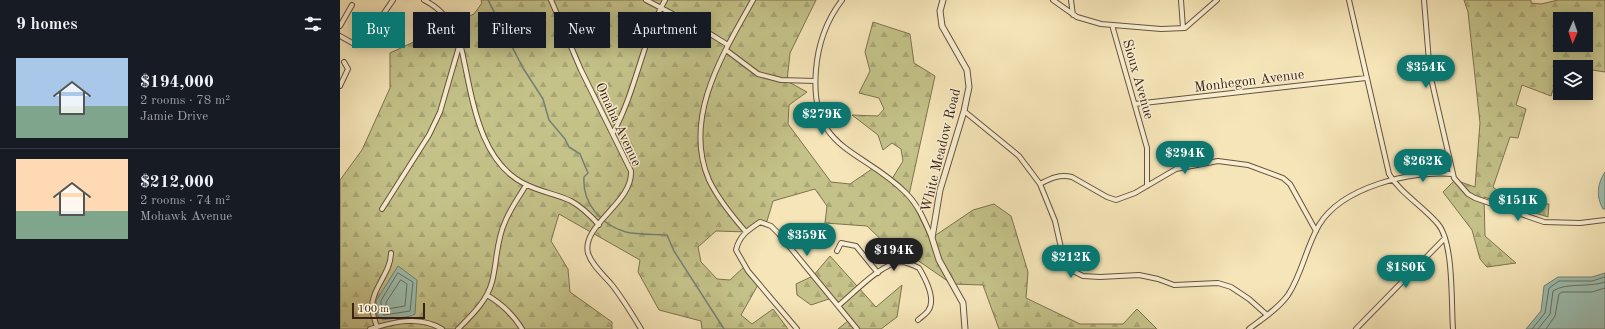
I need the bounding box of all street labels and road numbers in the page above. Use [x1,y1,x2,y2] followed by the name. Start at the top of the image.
[1120,38,1156,121] street label: Sioux Avenue
[1193,67,1305,95] street label: Monhegon Avenue
[593,80,644,169] street label: Omaha Avenue
[919,87,963,213] street label: White Meadow Road

